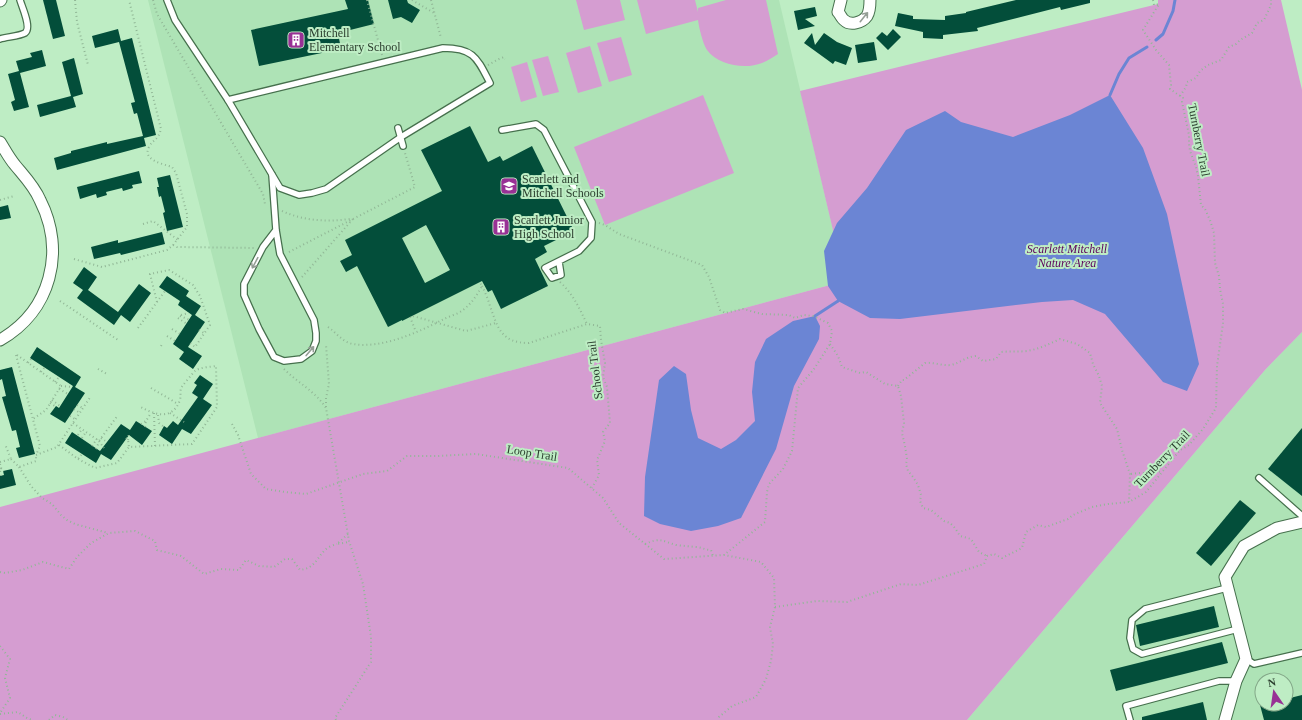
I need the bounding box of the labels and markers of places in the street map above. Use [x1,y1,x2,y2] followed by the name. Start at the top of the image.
[309,26,401,54] place label: Mitchell Elementary School
[286,30,306,50] building icon: Mitchell Elementary School
[522,172,604,200] place label: Scarlett and Mitchell Schools
[499,176,519,196] school or university icon: Scarlett and Mitchell Schools
[514,213,584,241] place label: Scarlett Junior High School
[491,217,511,237] building icon: Scarlett Junior High School

